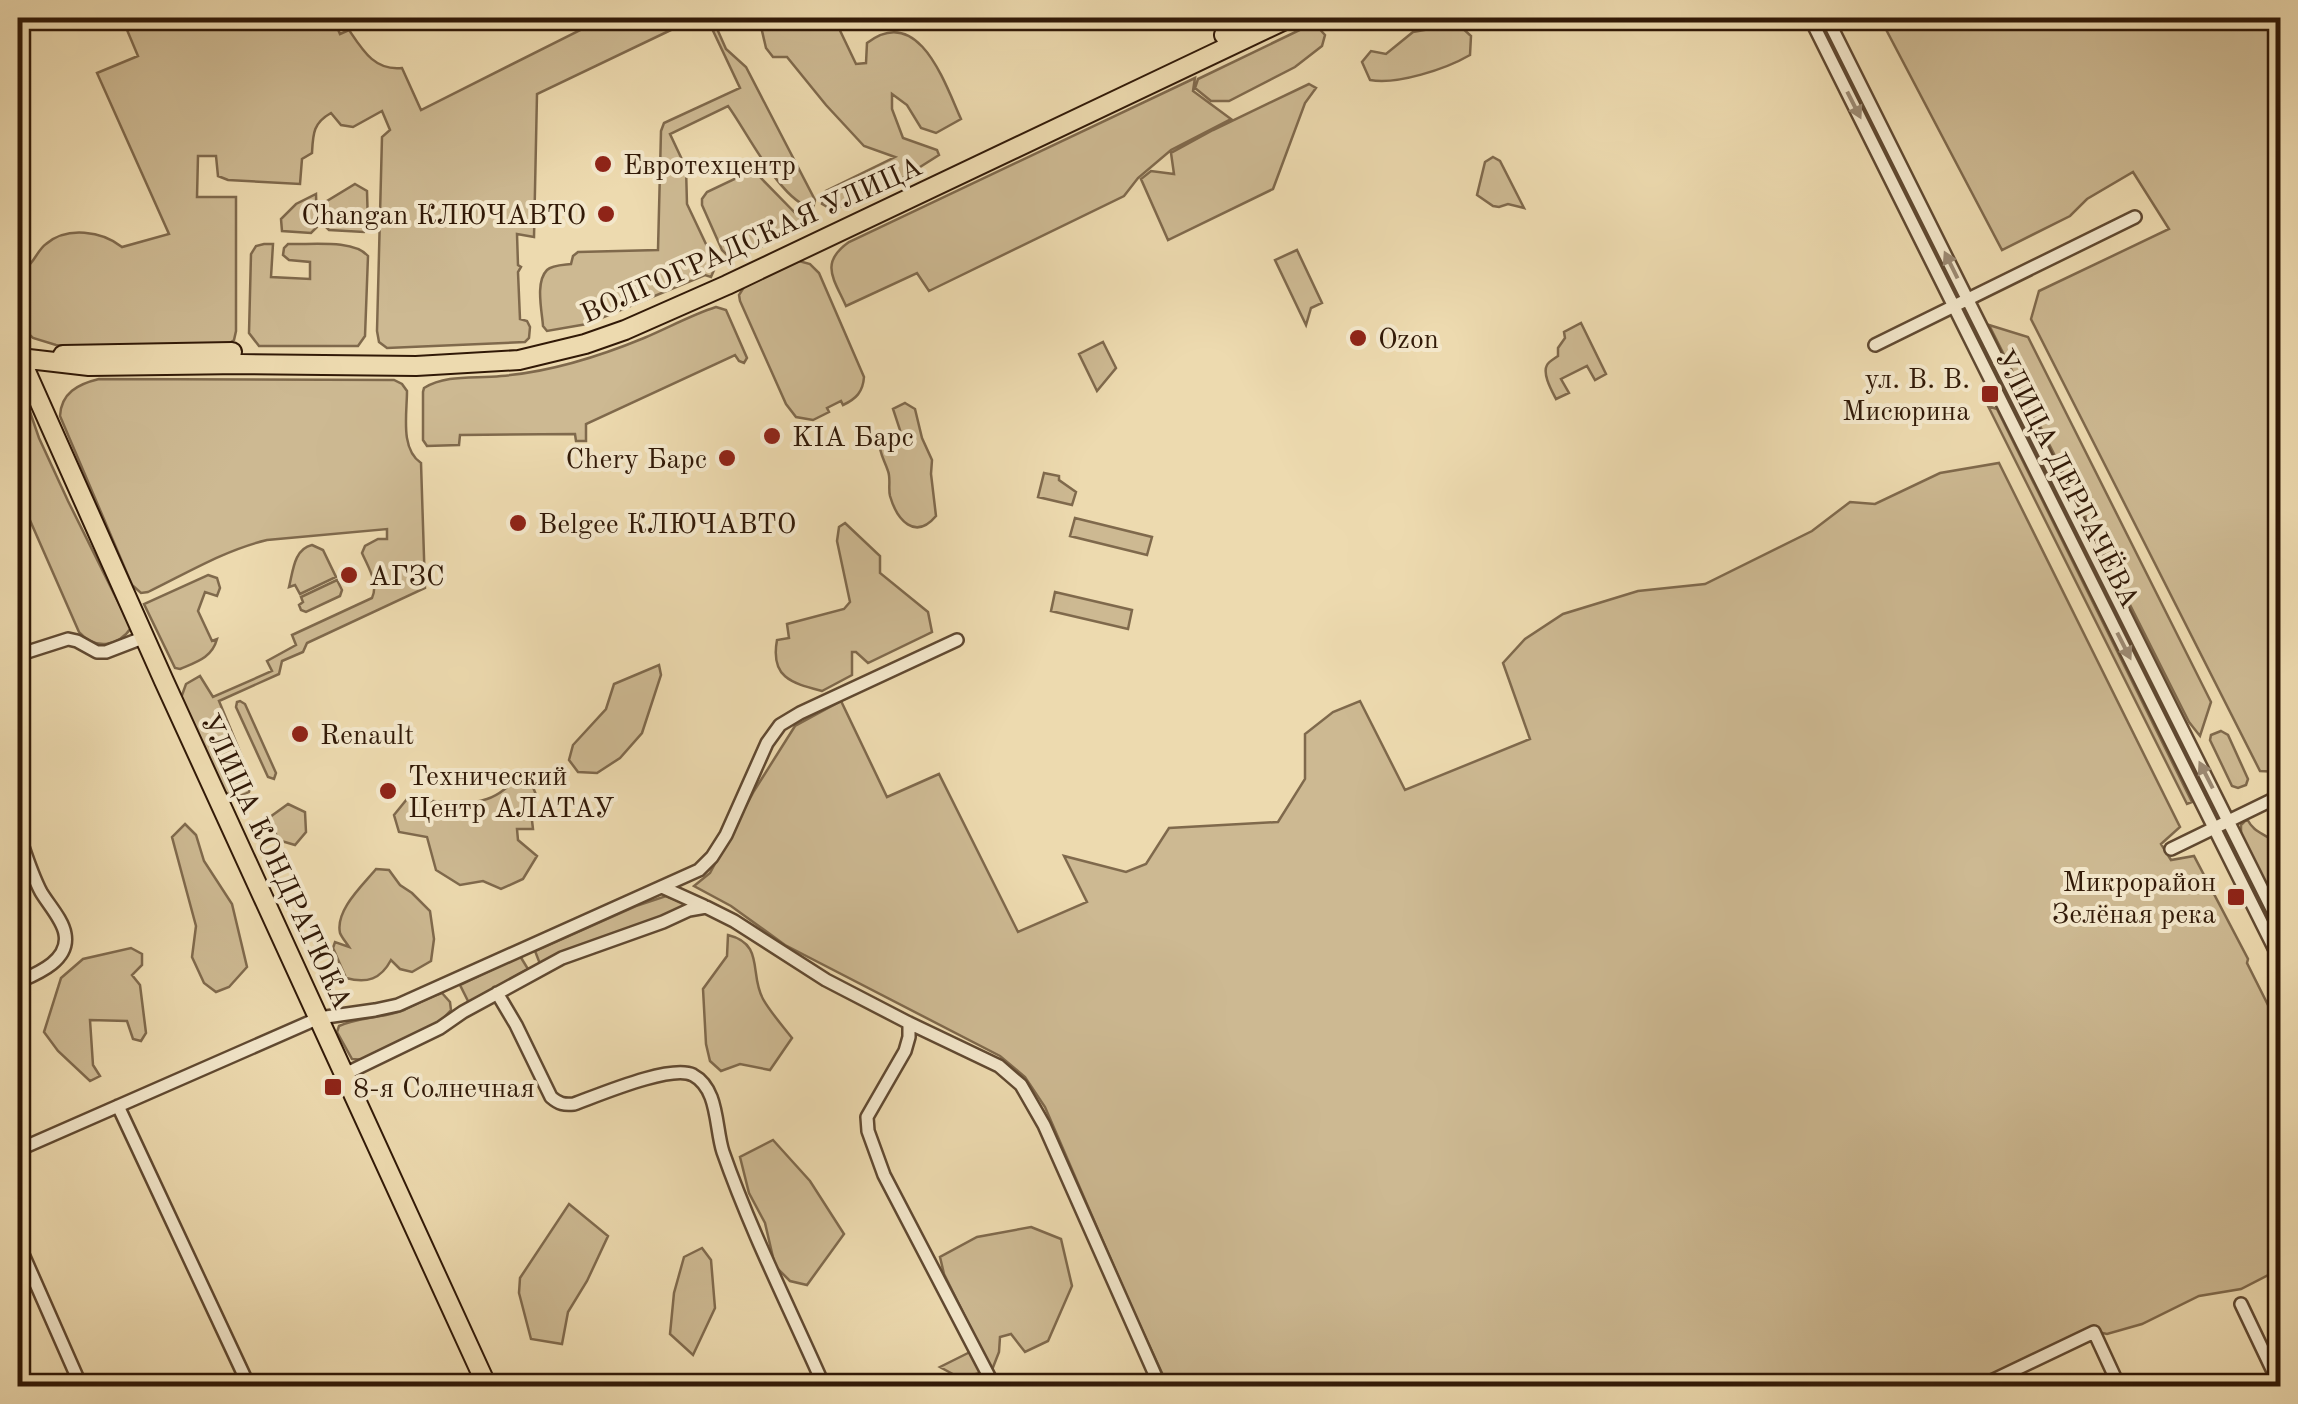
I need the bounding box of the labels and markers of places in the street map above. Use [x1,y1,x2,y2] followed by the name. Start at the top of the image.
[592,153,614,175] marker: Евротехцентр
[623,153,796,181] place label: Евротехцентр
[301,203,586,231] place label: Changan КЛЮЧАВТО
[595,203,617,225] marker: Changan КЛЮЧАВТО
[1347,327,1369,349] marker: Ozon
[1378,327,1439,355] place label: Ozon
[1842,367,1970,427] place label: ул. В. В. Мисюрина
[1979,383,2001,405] marker: ул. В. В. Мисюрина
[761,425,783,447] marker: KIA Барс
[792,425,914,453] place label: KIA Барс
[566,447,707,475] place label: Chery Барс
[716,447,738,469] marker: Chery Барс
[507,512,529,534] marker: Belgee КЛЮЧАВТО
[538,512,796,540] place label: Belgee КЛЮЧАВТО
[338,564,360,586] marker: АГЗС
[369,564,445,592] place label: АГЗС
[289,723,311,745] marker: Renault
[320,723,414,751] place label: Renault
[408,764,615,824] place label: Технический Центр АЛАТАУ
[377,780,399,802] marker: Технический Центр АЛАТАУ
[2052,870,2216,930] place label: Микрорайон Зелёная река
[2225,886,2247,908] marker: Микрорайон Зелёная река
[322,1076,344,1098] marker: 8-я Солнечная
[353,1076,535,1104] place label: 8-я Солнечная

